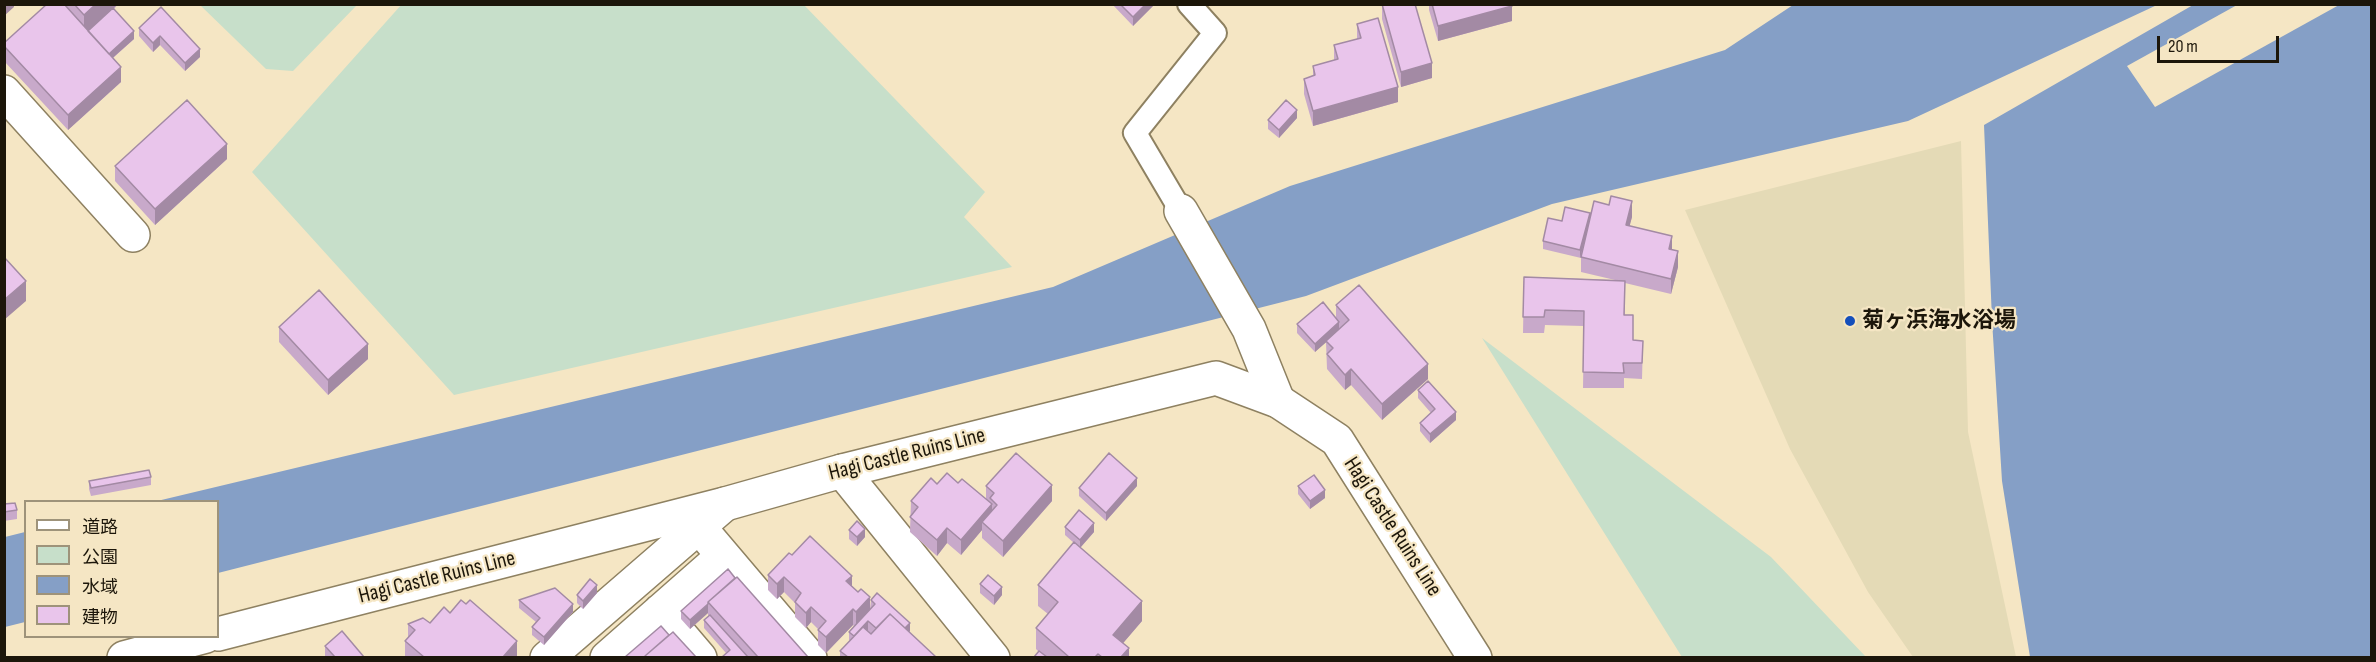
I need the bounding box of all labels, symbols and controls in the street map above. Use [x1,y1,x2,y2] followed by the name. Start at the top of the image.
[2160,24,2282,62] scale bar
[2168,36,2198,57] text: 20 m
[1862,308,2016,334] place label: 菊ヶ浜海水浴場
[1843,314,1857,328] marker: 菊ヶ浜海水浴場
[826,423,988,487] street label: Hagi Castle Ruins Line
[1337,452,1447,602] street label: Hagi Castle Ruins Line
[24,500,219,638] legend
[82,517,118,538] text: 道路
[356,546,518,610] street label: Hagi Castle Ruins Line
[82,547,118,568] text: 公園
[82,577,118,598] text: 水域
[82,607,118,628] text: 建物

